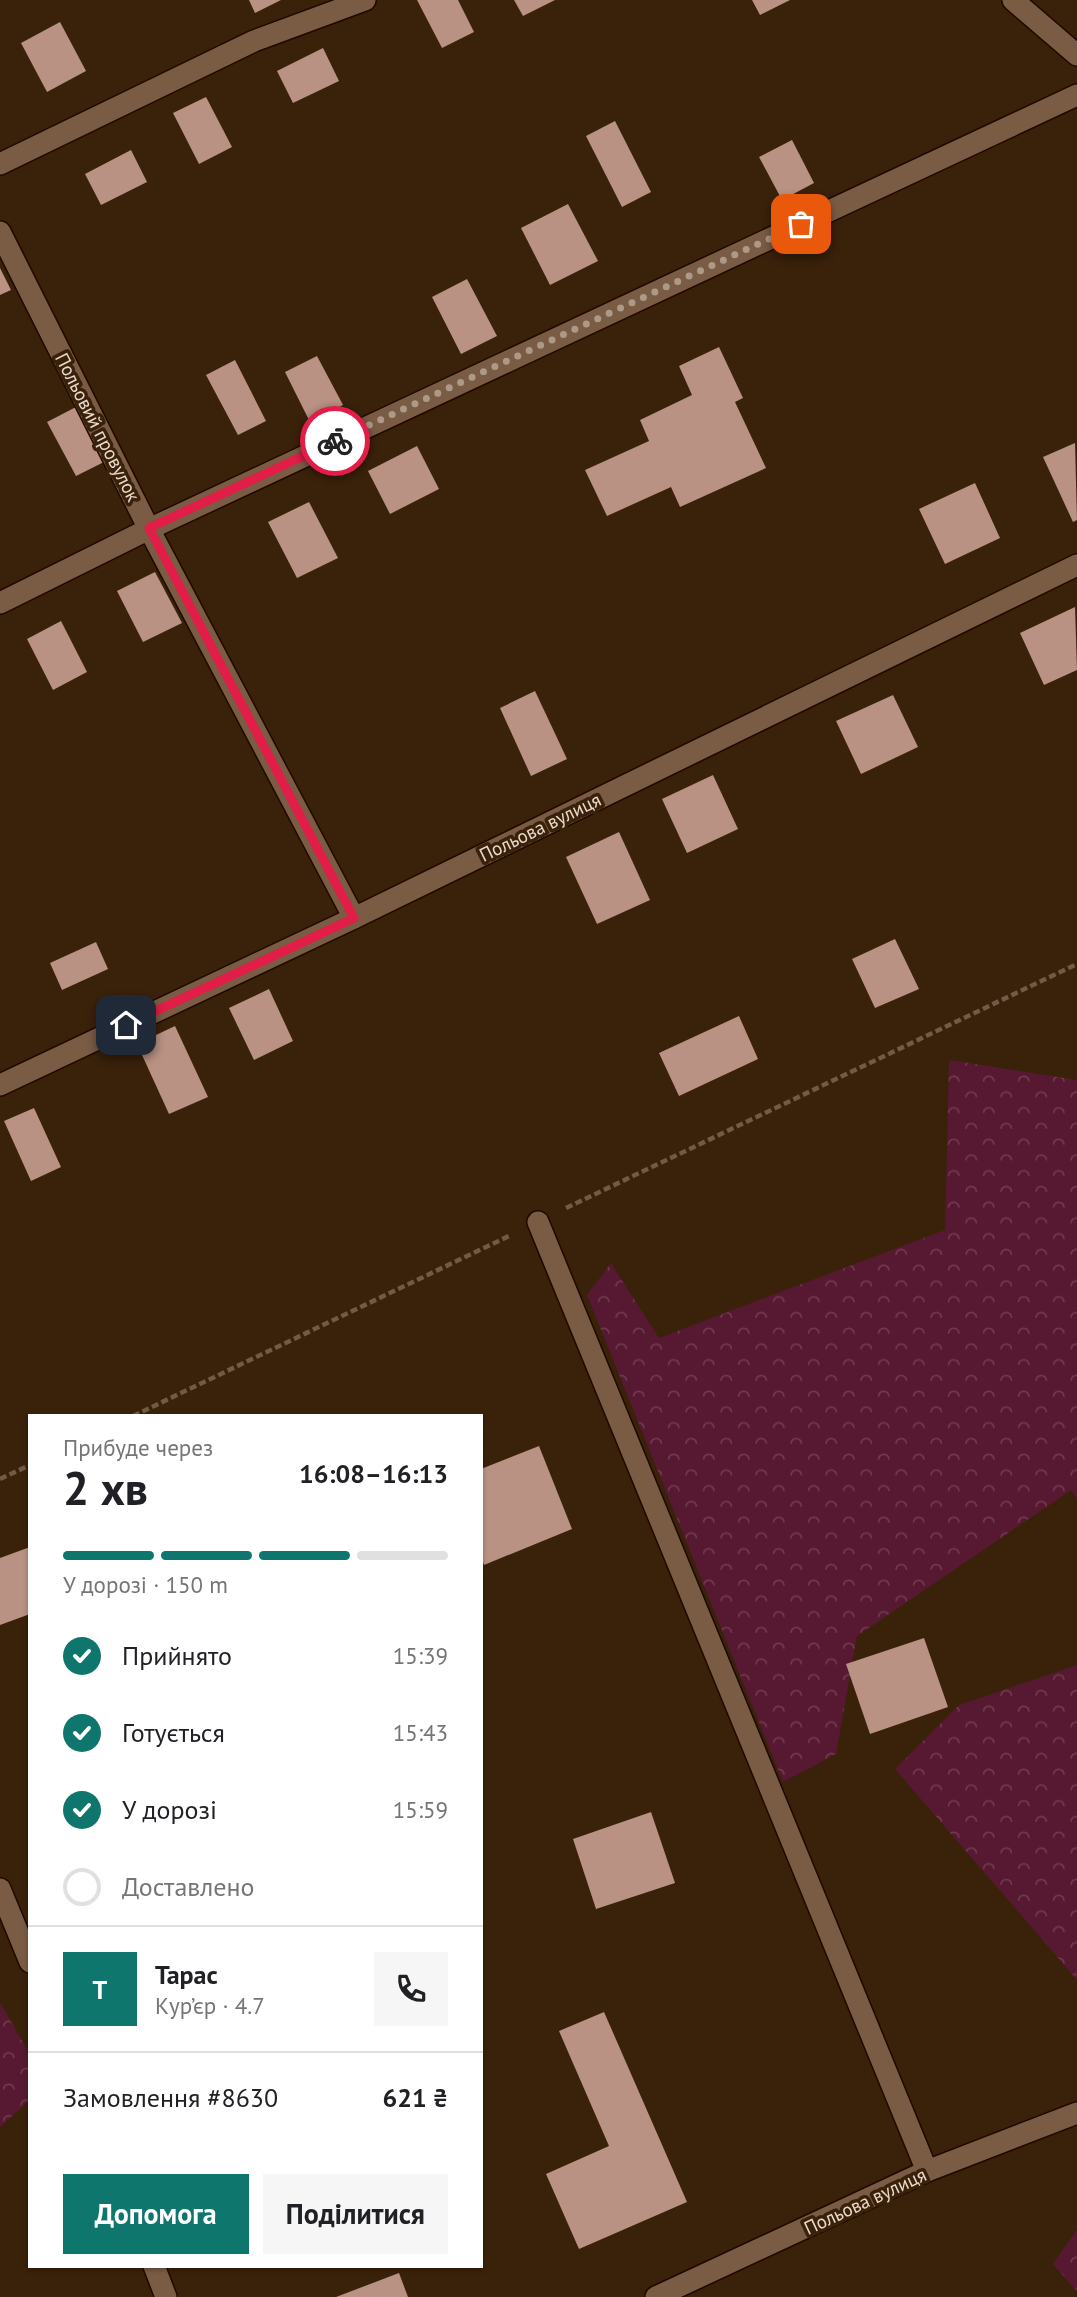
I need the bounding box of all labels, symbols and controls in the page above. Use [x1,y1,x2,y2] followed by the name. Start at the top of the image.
[771,194,831,254] pin
[782,205,820,243] icon: bag
[50,349,146,505] street label: Польовий провулок
[300,406,370,476] courier
[316,422,354,460] icon: bike
[475,787,605,867] street label: Польова вулиця
[96,995,156,1055] pin
[107,1006,145,1044] icon: home
[63,1433,213,1462] text: Прибуде через
[299,1457,448,1490] text: 16:08–16:13
[63,1458,148,1518] text: 2 хв
[63,1570,228,1599] text: У дорозі · 150 m
[63,1637,101,1675] icon: check
[122,1639,232,1672] text: Прийнято
[393,1641,448,1670] text: 15:39
[63,1714,101,1752] icon: check
[122,1716,225,1749] text: Готується
[393,1718,448,1747] text: 15:43
[63,1791,101,1829] icon: check
[122,1793,217,1826] text: У дорозі
[393,1795,448,1824] text: 15:59
[122,1870,255,1903] text: Доставлено
[374,1952,448,2026] button: phone
[155,1958,218,1991] text: Тарас
[93,1973,107,2006] text: Т
[155,1991,265,2020] text: Кур’єр · 4.7
[63,2081,278,2114] text: Замовлення #8630
[382,2081,448,2114] text: 621 ₴
[800,2162,930,2240] street label: Польова вулиця
[63,2174,249,2254] button: Допомога
[263,2174,448,2254] button: Поділитися

